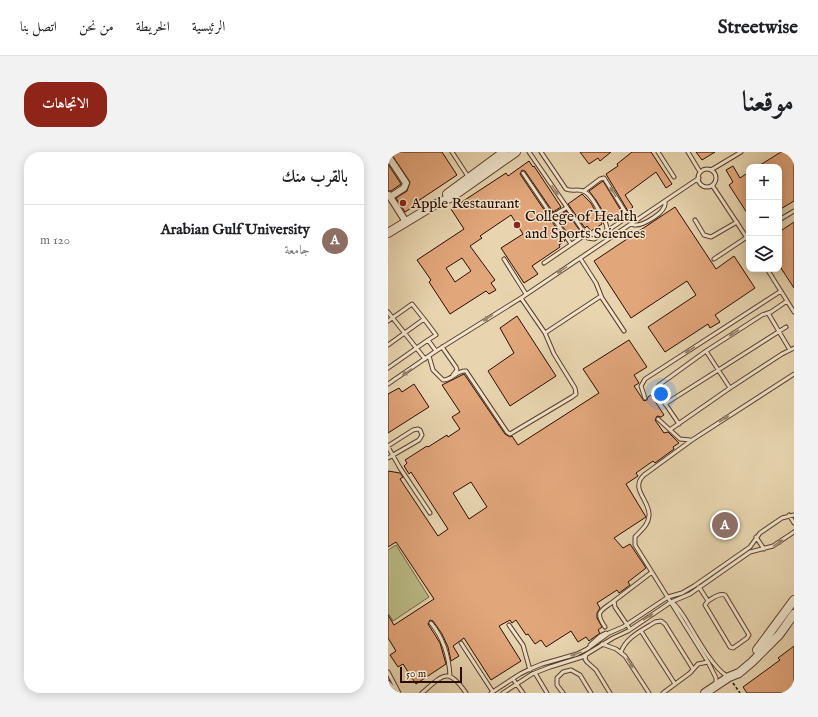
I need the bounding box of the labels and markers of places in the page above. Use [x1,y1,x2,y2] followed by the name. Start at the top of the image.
[410,194,520,213] place label: Apple Restaurant
[398,198,408,208] marker: Apple Restaurant
[525,207,645,243] place label: College of Health and Sports Sciences
[512,220,522,230] marker: College of Health and Sports Sciences
[712,510,738,540] pin: A

